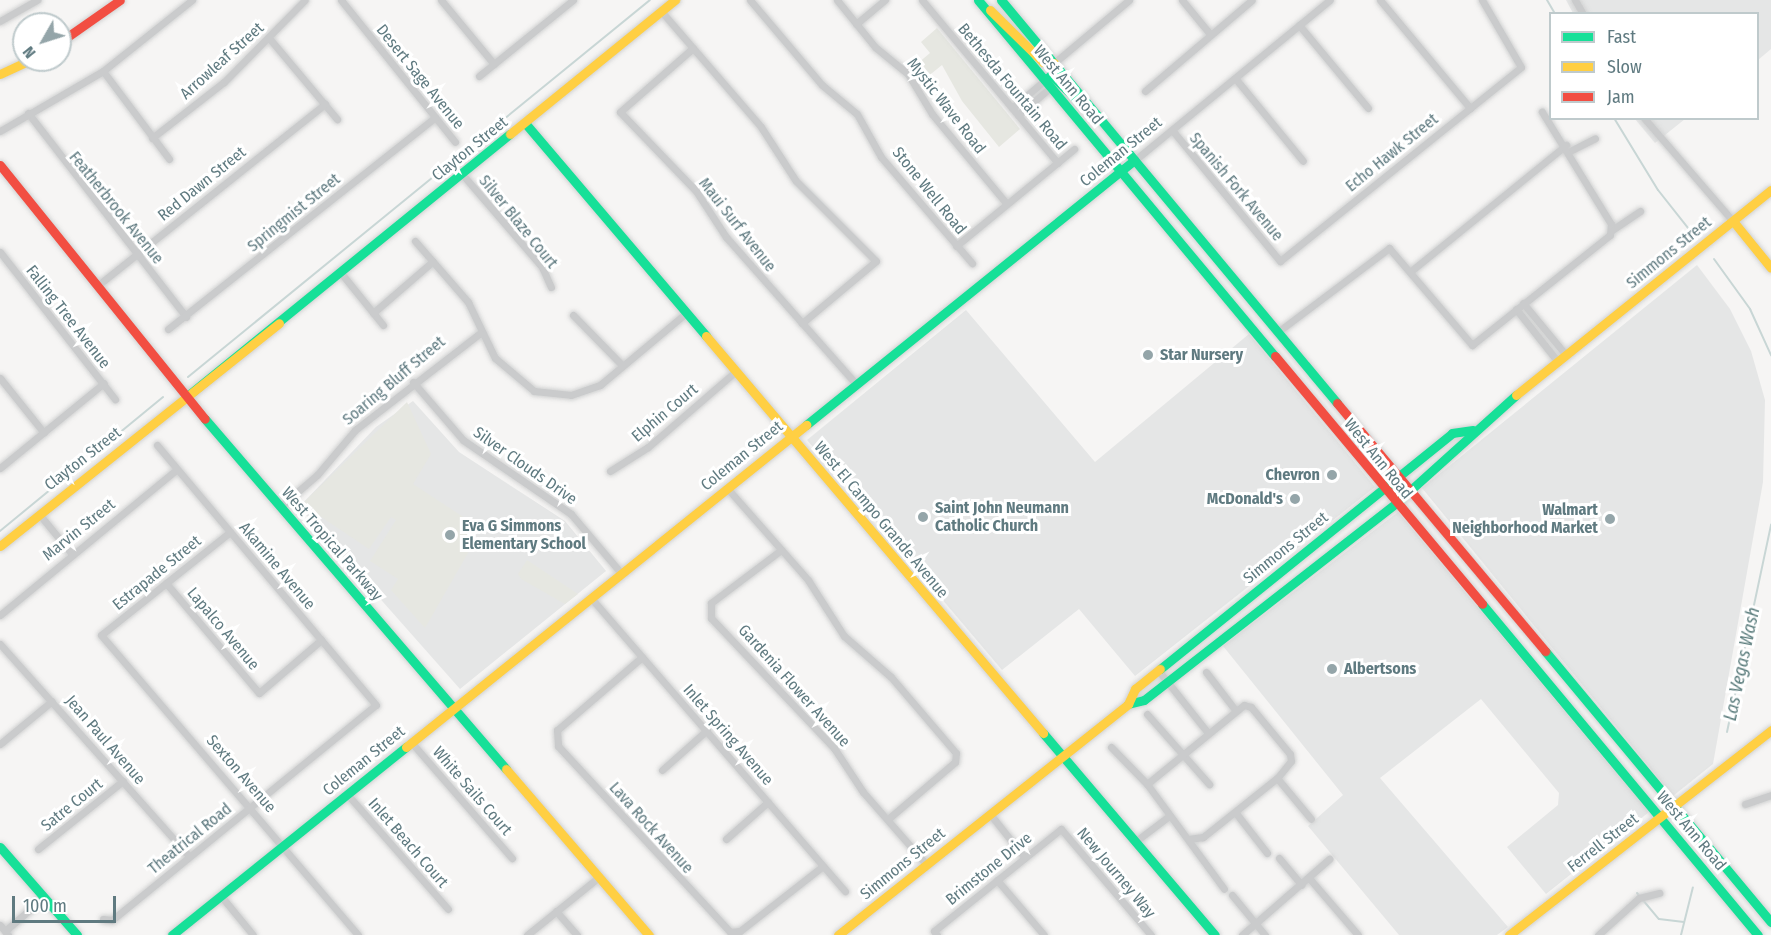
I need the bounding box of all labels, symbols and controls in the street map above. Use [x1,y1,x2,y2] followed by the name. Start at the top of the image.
[12,12,72,72] north arrow
[1549,12,1759,120] legend
[176,18,268,104] street label: Arrowleaf Street
[953,20,1071,154] street label: Bethesda Fountain Road
[372,21,468,133] street label: Desert Sage Avenue
[1607,26,1636,48] text: Fast
[1029,41,1107,129] street label: West Ann Road
[19,43,40,62] text: N
[903,54,989,158] street label: Mystic Wave Road
[1607,56,1642,78] text: Slow
[1607,86,1635,108] text: Jam
[1342,110,1442,196] street label: Echo Hawk Street
[428,113,512,185] street label: Clayton Street
[1076,113,1166,191] street label: Coleman Street
[1185,129,1287,245] street label: Spanish Fork Avenue
[154,143,250,225] street label: Red Dawn Street
[888,144,970,238] street label: Stone Well Road
[65,148,167,268] street label: Featherbrook Avenue
[244,170,344,256] street label: Springmist Street
[475,172,561,272] street label: Silver Blaze Court
[694,174,780,276] street label: Maui Surf Avenue
[1623,213,1715,293] street label: Simmons Street
[22,262,114,372] street label: Falling Tree Avenue
[339,333,449,429] street label: Soaring Bluff Street
[1160,345,1243,365] place label: Star Nursery
[1141,348,1155,362] marker: Star Nursery
[628,380,702,446] street label: Elphin Court
[1340,415,1416,503] street label: West Ann Road
[697,417,787,495] street label: Coleman Street
[41,423,125,495] street label: Clayton Street
[469,423,581,509] street label: Silver Clouds Drive
[810,438,952,602] street label: West El Campo Grande Avenue
[1266,465,1320,485] place label: Chevron
[1325,468,1339,482] marker: Chevron
[277,483,387,605] street label: West Tropical Parkway
[1207,489,1283,509] place label: McDonald's
[1288,492,1302,506] marker: McDonald's
[39,495,119,565] street label: Marvin Street
[935,498,1069,536] place label: Saint John Neumann Catholic Church
[1452,500,1598,538] place label: Walmart Neighborhood Market
[1240,508,1332,588] street label: Simmons Street
[916,510,930,524] marker: Saint John Neumann Catholic Church
[1603,512,1617,526] marker: Walmart Neighborhood Market
[462,516,586,554] place label: Eva G Simmons Elementary School
[235,518,319,614] street label: Akamine Avenue
[443,528,457,542] marker: Eva G Simmons Elementary School
[109,531,205,615] street label: Estrapade Street
[183,584,263,674] street label: Lapalco Avenue
[1719,605,1765,723] water label: Las Vegas Wash
[734,621,854,751] street label: Gardenia Flower Avenue
[1344,659,1416,679] place label: Albertsons
[1325,662,1339,676] marker: Albertsons
[679,681,777,789] street label: Inlet Spring Avenue
[61,691,149,789] street label: Jean Paul Avenue
[319,722,409,800] street label: Coleman Street
[202,731,280,817] street label: Sexton Avenue
[428,743,516,839] street label: White Sails Court
[38,775,106,835] street label: Satre Court
[605,778,697,878] street label: Lava Rock Avenue
[1652,787,1730,875] street label: West Ann Road
[364,794,452,892] street label: Inlet Beach Court
[144,800,236,878] street label: Theatrical Road
[1564,809,1642,877] street label: Ferrell Street
[857,824,949,904] street label: Simmons Street
[1073,824,1159,922] street label: New Journey Way
[942,829,1036,909] street label: Brimstone Drive
[15,884,118,922] scale bar
[23,895,67,917] text: 100 m

